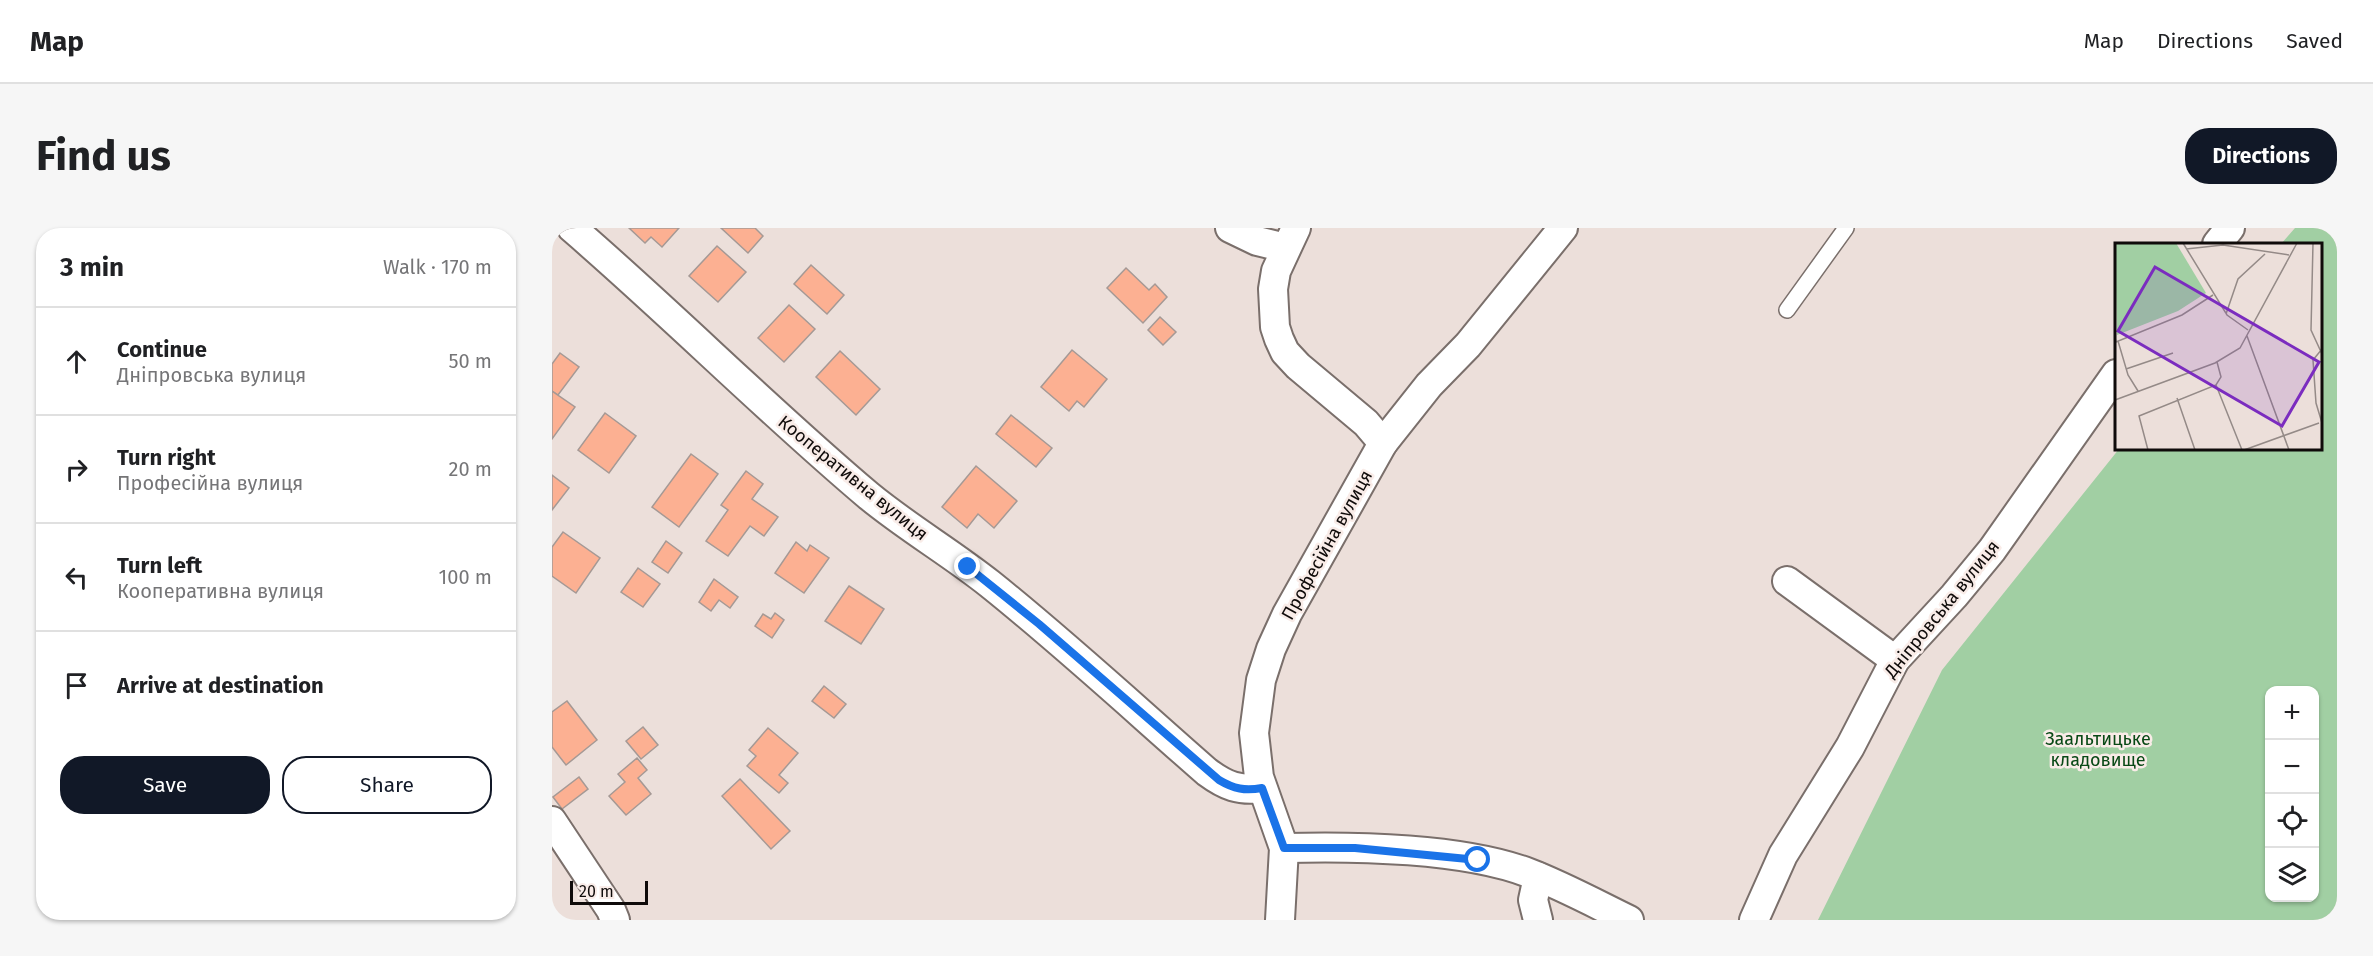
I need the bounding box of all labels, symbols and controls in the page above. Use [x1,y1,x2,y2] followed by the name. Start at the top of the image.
[30,25,84,58] text: Map
[2084,28,2124,54] text: Map
[2157,28,2253,54] text: Directions
[2286,28,2343,54] text: Saved
[2185,128,2337,184] button: Directions
[36,131,171,181] text: Find us
[2115,243,2322,450] inset map
[60,252,124,283] text: 3 min
[383,255,492,279] text: Walk · 170 m
[117,336,207,363] text: Continue
[60,345,93,378] icon: ahead
[448,349,492,373] text: 50 m
[117,363,306,387] text: Дніпровська вулиця
[774,411,932,545] street label: Кооперативна вулиця
[117,444,216,471] text: Turn right
[60,453,93,486] icon: right
[449,457,492,481] text: 20 m
[1277,466,1377,624] street label: Професійна вулиця
[117,471,303,495] text: Професійна вулиця
[1879,536,2004,683] street label: Дніпровська вулиця
[117,552,202,579] text: Turn left
[954,553,980,579] route end
[60,561,93,594] icon: left
[439,565,492,589] text: 100 m
[117,579,324,603] text: Кооперативна вулиця
[60,669,93,702] icon: arrive
[117,672,324,699] text: Arrive at destination
[2265,686,2319,902] map controls
[2265,686,2319,740] button: +
[2045,728,2151,771] park label: Заальтицьке кладовище
[2265,740,2319,794] button: −
[60,756,270,814] button: Save
[282,756,492,814] button: Share
[2265,794,2319,848] button: locate
[1464,846,1490,872] route start
[2265,848,2319,902] button: layers
[570,878,648,906] scale bar
[579,882,614,901] text: 20 m

